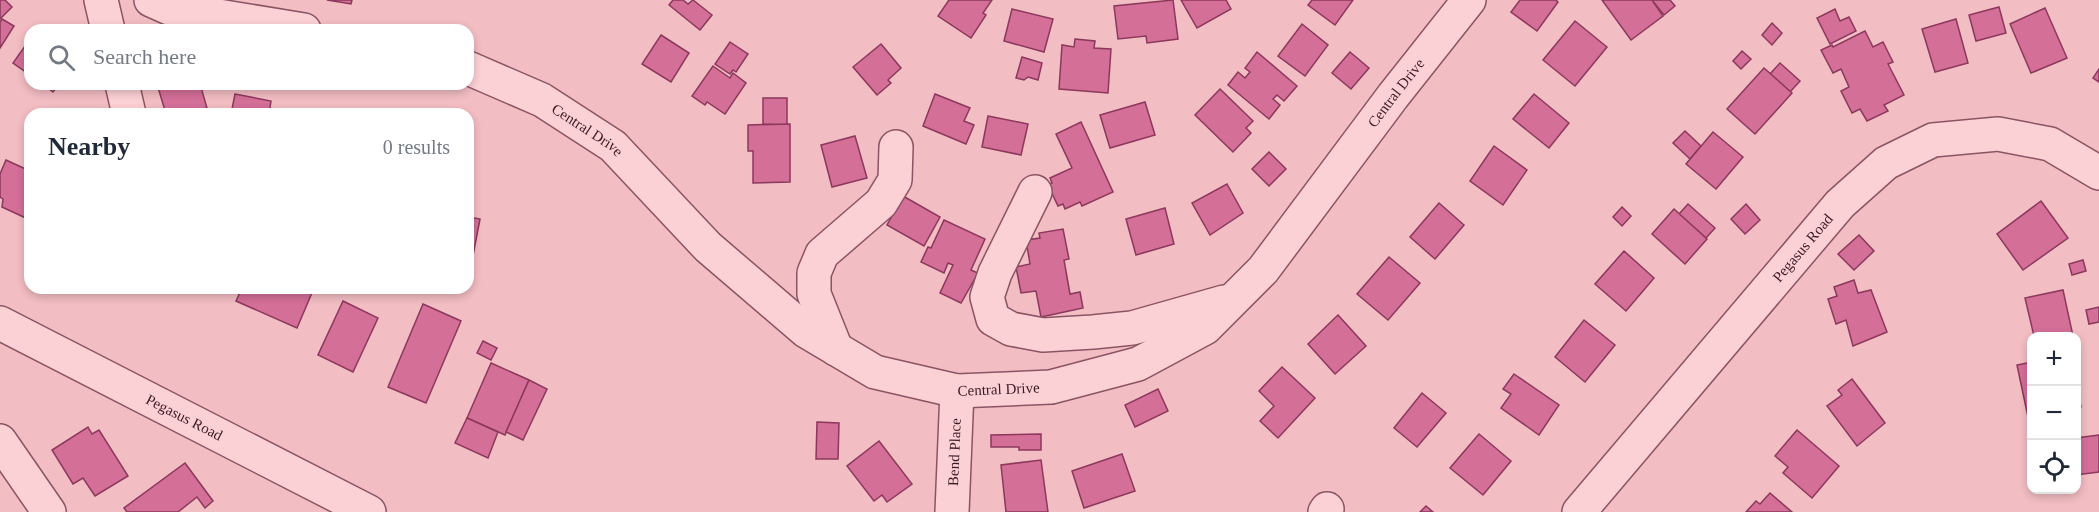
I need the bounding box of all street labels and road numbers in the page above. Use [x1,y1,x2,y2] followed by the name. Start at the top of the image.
[1365,55,1428,130] street label: Central Drive
[549,101,626,160] street label: Central Drive
[1769,211,1836,285] street label: Pegasus Road
[957,379,1040,399] street label: Central Drive
[143,391,226,444] street label: Pegasus Road
[945,417,964,486] street label: Bend Place

